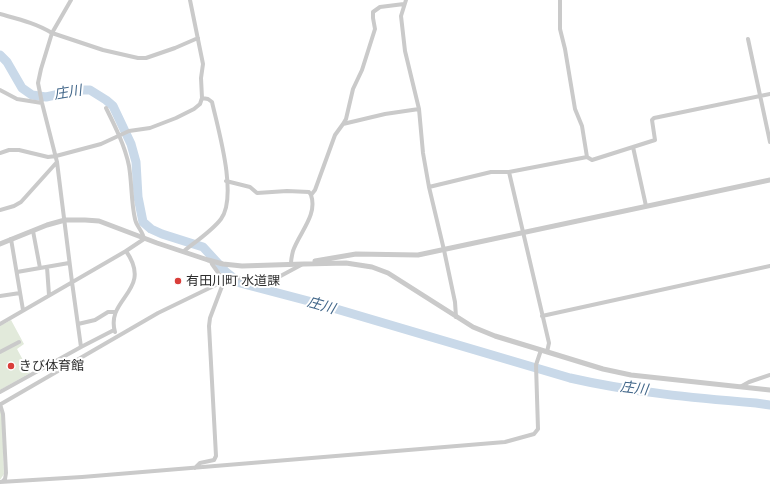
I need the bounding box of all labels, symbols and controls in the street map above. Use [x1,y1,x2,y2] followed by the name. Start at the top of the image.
[53,83,83,103] water label: 庄川
[186,273,280,289] place label: 有田川町 水道課
[173,276,183,286] marker: 有田川町 水道課
[305,294,337,318] water label: 庄川
[19,358,84,374] place label: きび体育館
[6,361,16,371] marker: きび体育館
[619,379,649,399] water label: 庄川

